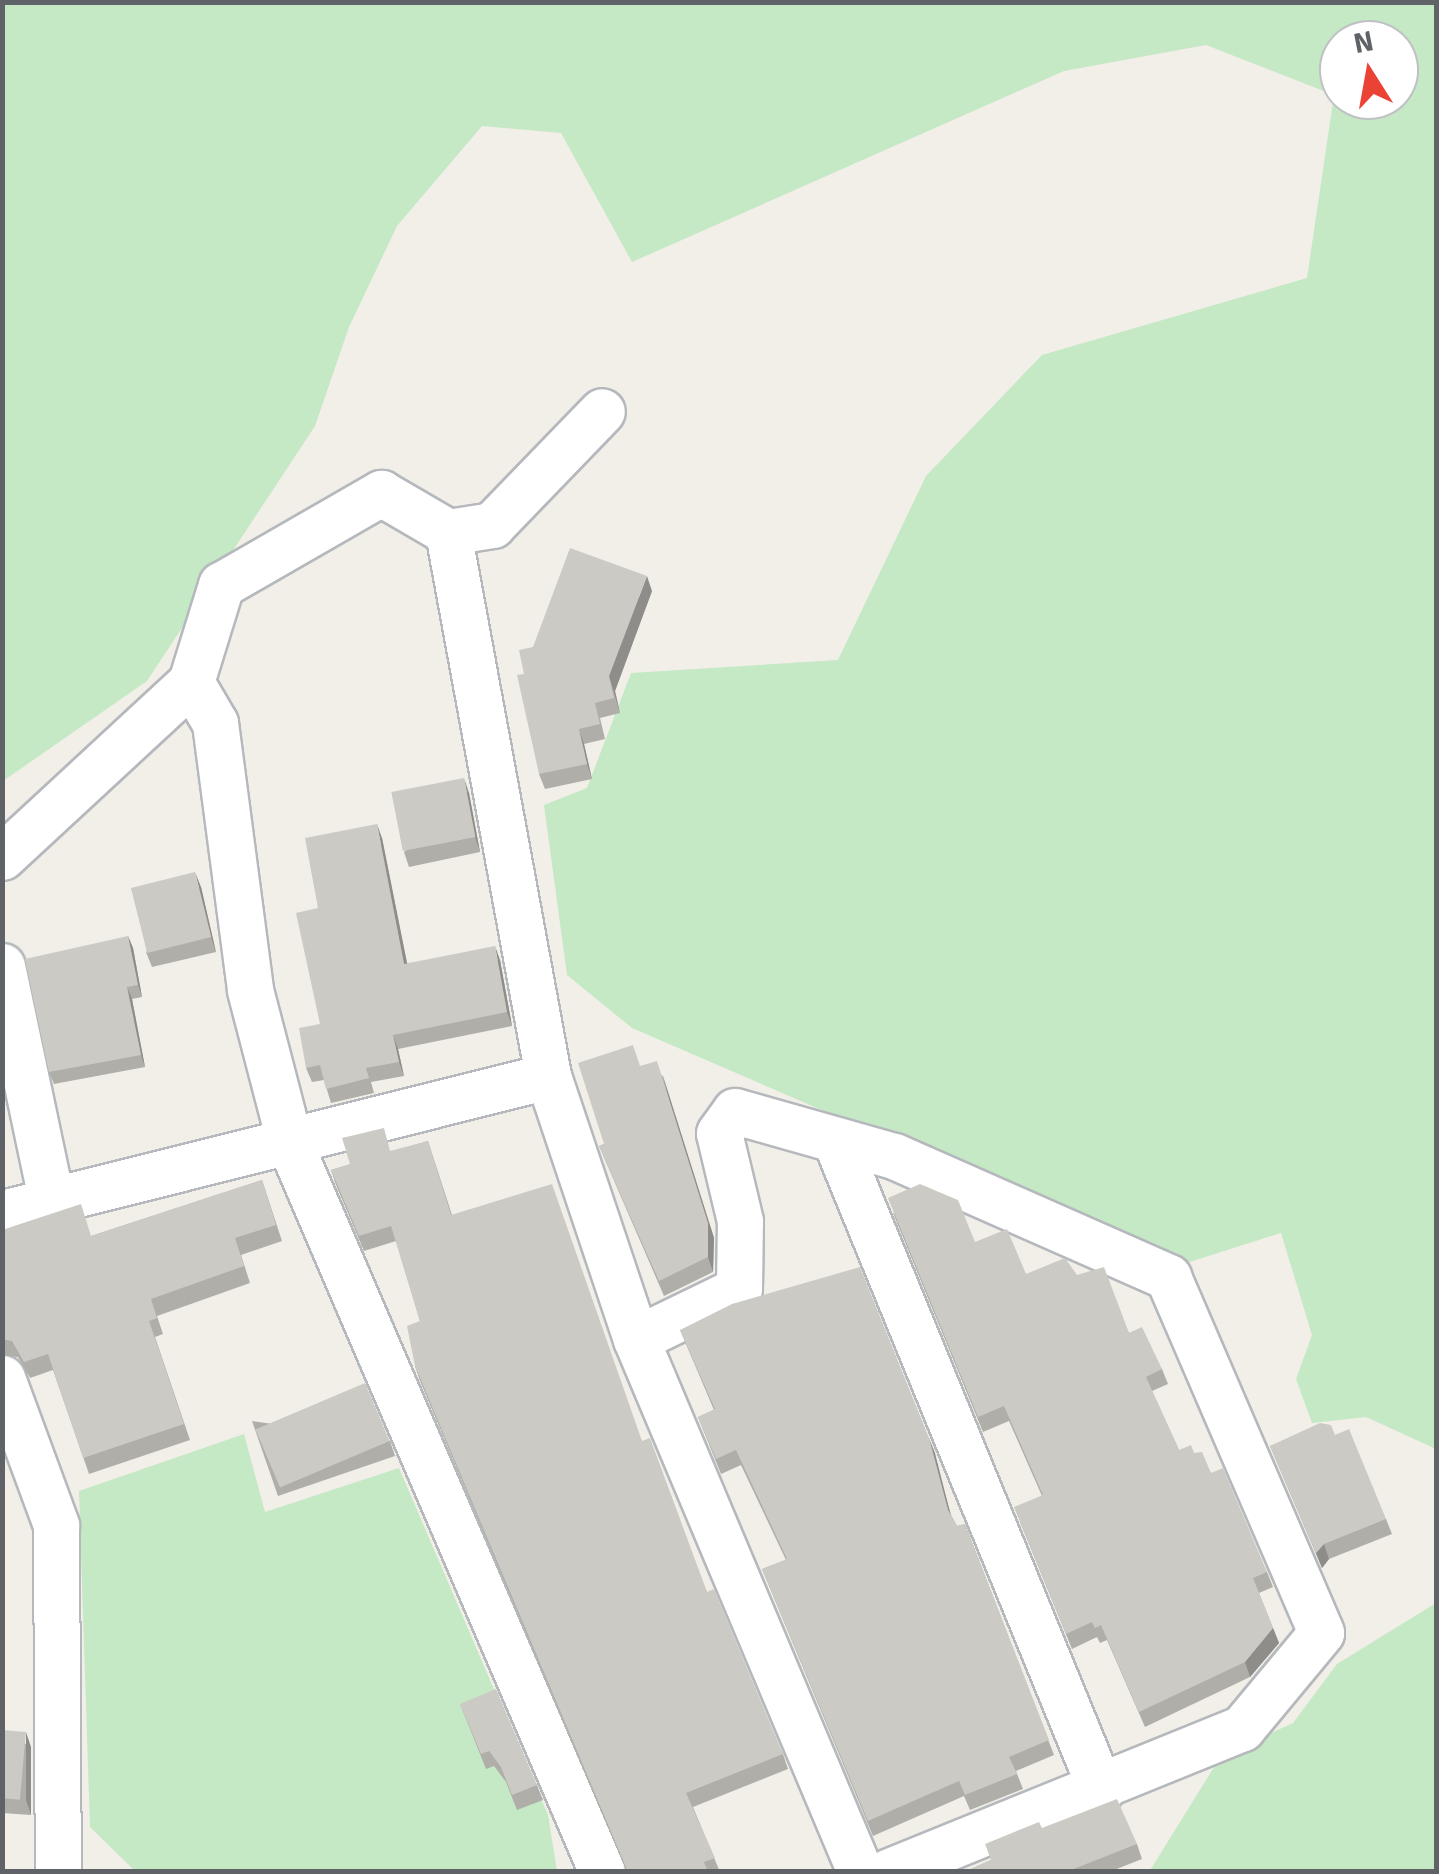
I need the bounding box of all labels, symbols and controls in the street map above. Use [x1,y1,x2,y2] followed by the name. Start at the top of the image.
[1319,20,1419,120] north arrow
[1351,24,1376,61] text: N

